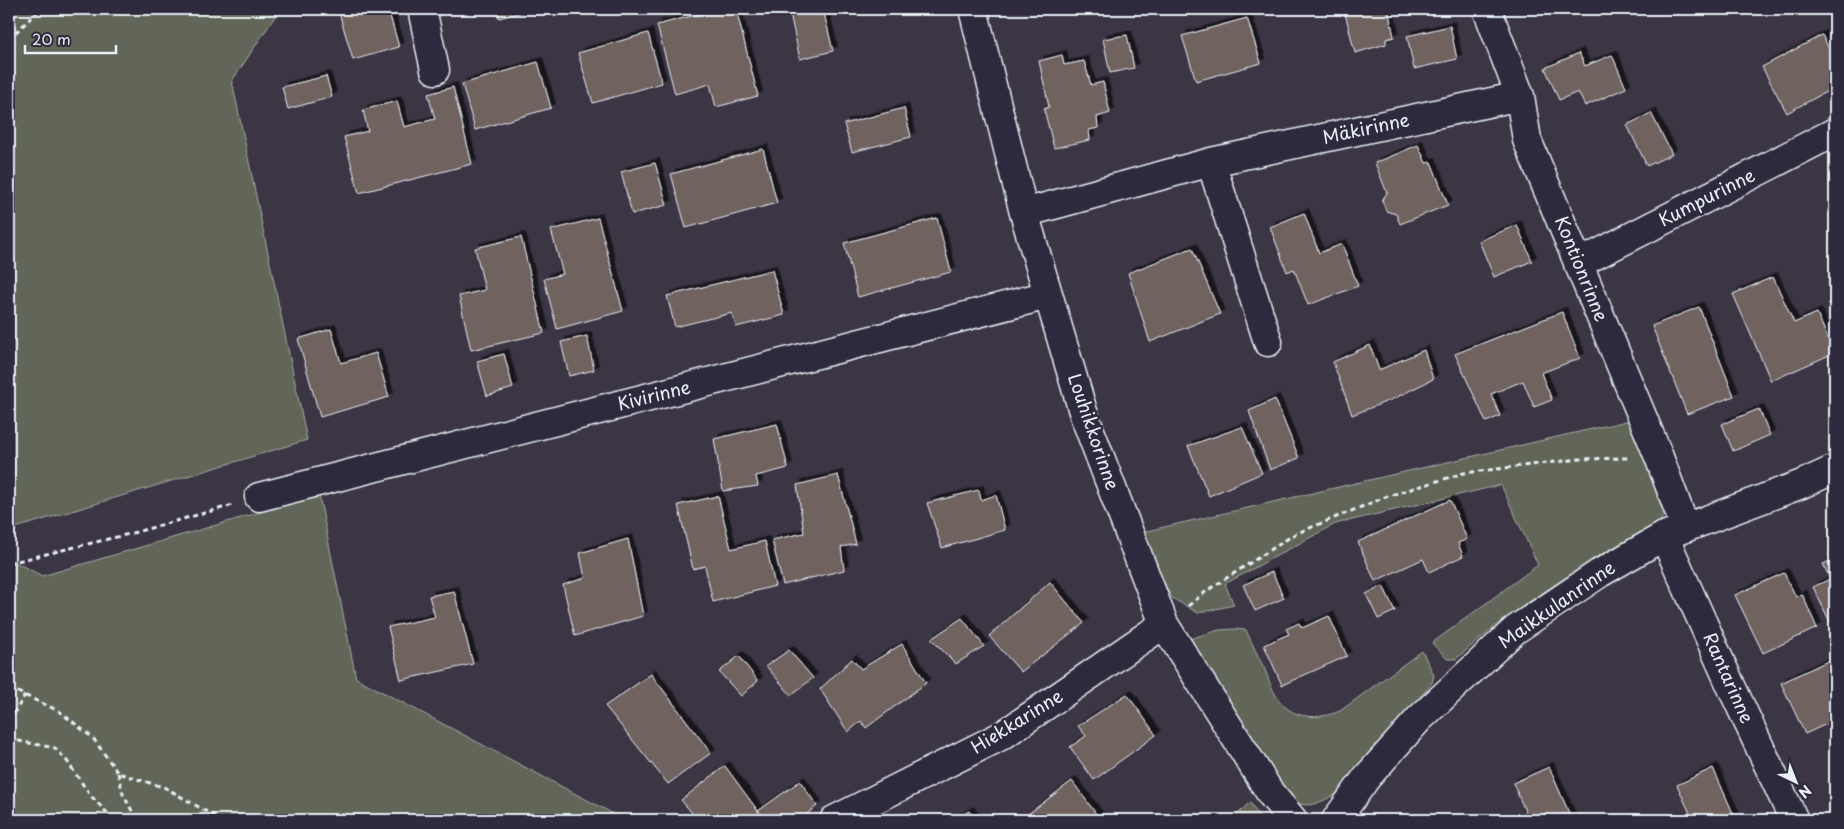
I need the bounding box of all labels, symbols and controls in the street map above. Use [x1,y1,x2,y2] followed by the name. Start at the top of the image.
[25,22,116,54] scale bar
[32,27,71,50] text: 20 m
[1320,105,1412,150] street label: Mäkirinne
[1654,161,1759,232] street label: Kumpurinne
[1549,212,1616,325] street label: Kontionrinne
[1062,370,1127,493] street label: Louhikkorinne
[614,372,693,417] street label: Kivirinne
[1492,553,1620,654] street label: Maikkulanrinne
[1697,628,1761,727] street label: Rantarinne
[965,682,1068,760] street label: Hiekkarinne
[1772,756,1822,806] north arrow
[1794,780,1816,803] text: N

